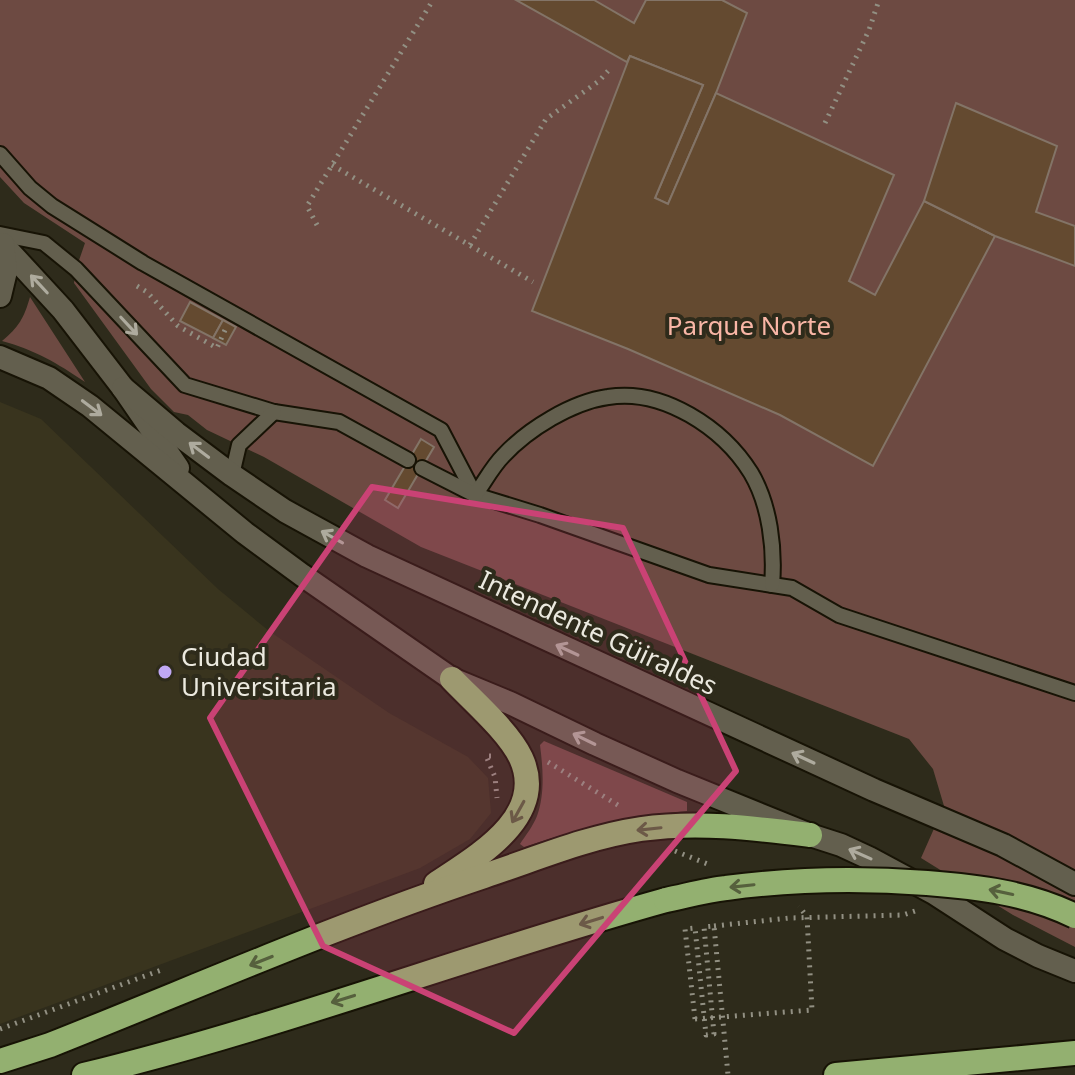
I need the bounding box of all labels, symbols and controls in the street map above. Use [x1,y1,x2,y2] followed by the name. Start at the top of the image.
[30,274,49,294] one-way arrow
[667,307,831,343] park label: Parque Norte
[120,316,139,336] one-way arrow
[81,400,102,417] one-way arrow
[188,441,210,458] one-way arrow
[321,529,345,544] one-way arrow
[474,561,723,703] street label: Intendente Güiraldes
[181,638,337,704] place label: Ciudad Universitaria
[555,641,579,656] one-way arrow
[156,663,174,681] marker: Ciudad Universitaria
[572,730,596,746] one-way arrow
[791,750,815,765] one-way arrow
[509,800,525,823] one-way arrow
[636,822,662,837] one-way arrow
[848,845,872,860] one-way arrow
[729,879,756,894] one-way arrow
[989,883,1014,898] one-way arrow
[579,914,605,929] one-way arrow
[249,955,274,969] one-way arrow
[331,992,357,1007] one-way arrow

